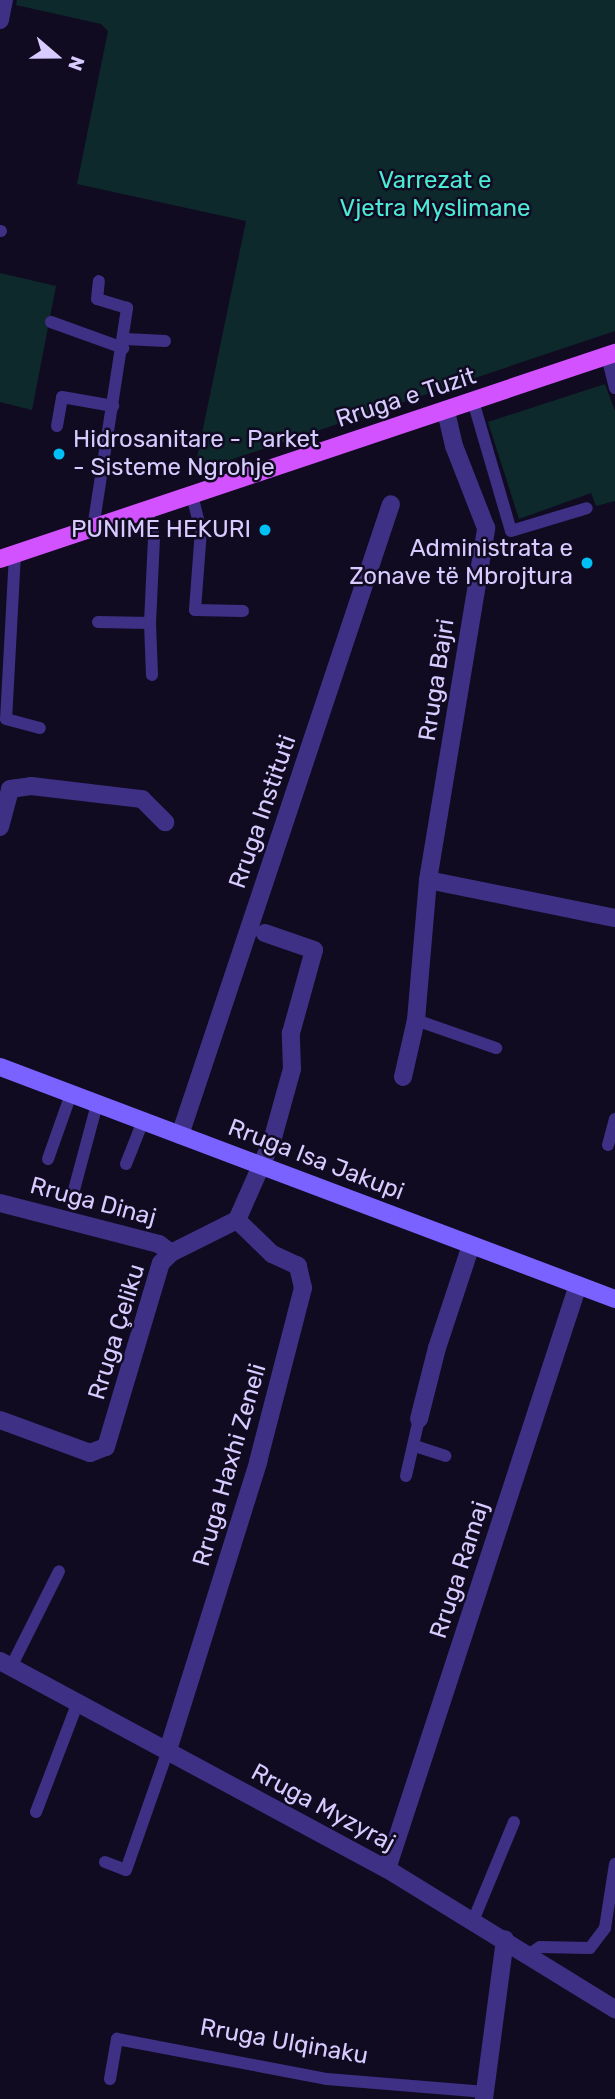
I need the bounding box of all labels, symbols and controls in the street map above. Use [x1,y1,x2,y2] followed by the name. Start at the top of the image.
[21,21,91,91] north arrow
[63,53,89,74] text: N
[340,167,530,223] park label: Varrezat e Vjetra Myslimane
[332,362,480,434] street label: Rruga e Tuzit
[73,426,319,482] place label: Hidrosanitare - Parket - Sisteme Ngrohje
[51,446,67,462] marker: Hidrosanitare - Parket - Sisteme Ngrohje
[71,516,251,544] place label: PUNIME HEKURI
[257,522,273,538] marker: PUNIME HEKURI
[349,535,573,591] place label: Administrata e Zonave të Mbrojtura
[579,555,595,571] marker: Administrata e Zonave të Mbrojtura
[413,617,461,743] street label: Rruga Bajri
[223,732,303,892] street label: Rruga Instituti
[224,1113,408,1207] street label: Rruga Isa Jakupi
[27,1171,159,1233] street label: Rruga Dinaj
[83,1261,151,1403] street label: Rruga Çeliku
[187,1360,273,1570] street label: Rruga Haxhi Zeneli
[424,1498,496,1642] street label: Rruga Ramaj
[246,1758,400,1858] street label: Rruga Myzyraj
[198,2013,370,2071] street label: Rruga Ulqinaku

